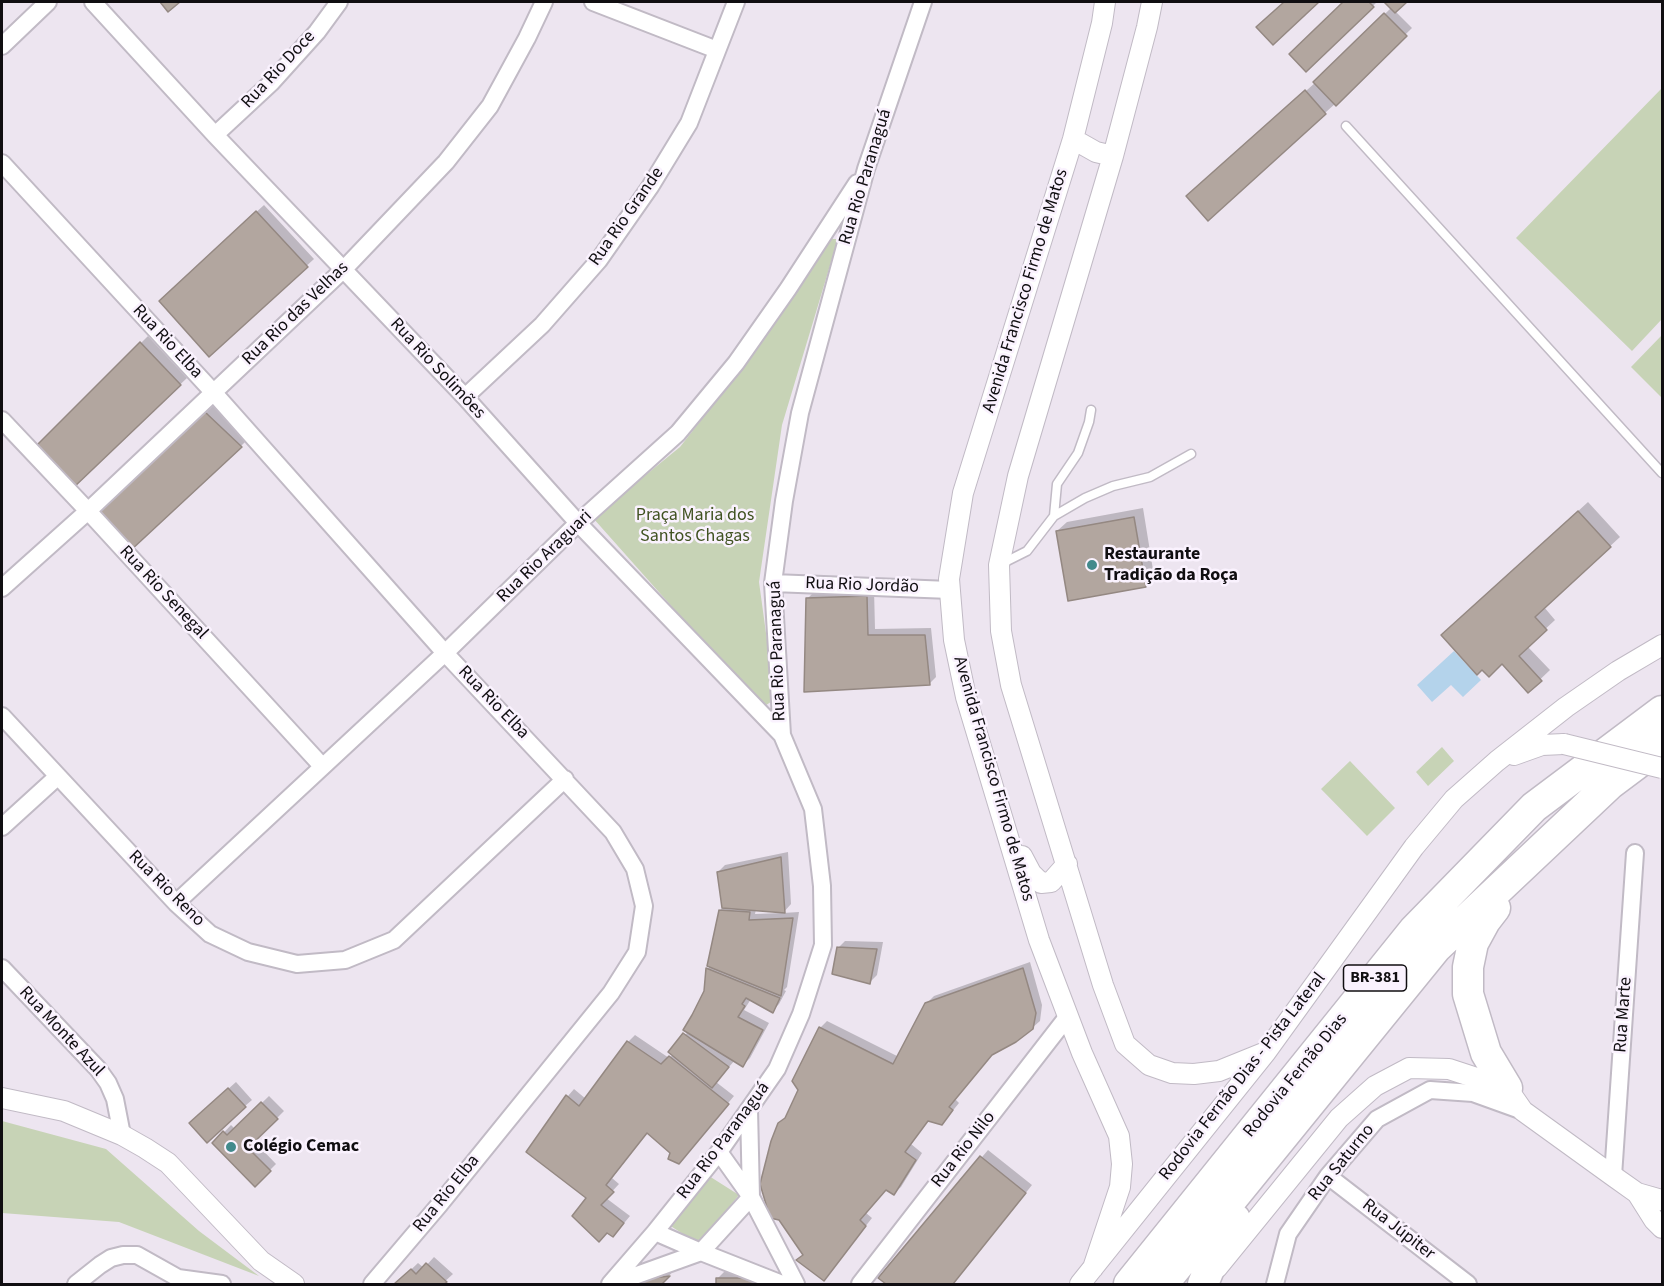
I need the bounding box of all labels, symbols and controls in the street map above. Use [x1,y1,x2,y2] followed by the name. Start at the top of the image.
[238,27,320,113] street label: Rua Rio Doce
[835,106,897,248] street label: Rua Rio Paranaguá
[585,164,669,270] street label: Rua Rio Grande
[979,166,1073,416] street label: Avenida Francisco Firmo de Matos
[238,258,354,370] street label: Rua Rio das Velhas
[127,300,207,384] street label: Rua Rio Elba
[385,314,489,424] street label: Rua Rio Solimões
[636,505,754,548] park label: Praça Maria dos Santos Chagas
[493,506,597,608] street label: Rua Rio Araguari
[114,542,212,644] street label: Rua Rio Senegal
[1104,544,1238,586] place label: Restaurante Tradição da Roça
[1085,558,1099,572] marker: Restaurante Tradição da Roça
[805,573,919,599] street label: Rua Rio Jordão
[765,580,791,722] street label: Rua Rio Paranaguá
[948,654,1038,904] street label: Avenida Francisco Firmo de Matos
[453,662,533,744] street label: Rua Rio Elba
[123,846,209,932] street label: Rua Rio Reno
[1344,965,1406,991] road number: BR-381
[1155,969,1331,1185] street label: Rodovia Fernão Dias - Pista Lateral
[1611,976,1637,1054] street label: Rua Marte
[14,982,108,1082] street label: Rua Monte Azul
[1239,1010,1353,1142] street label: Rodovia Fernão Dias
[673,1078,775,1204] street label: Rua Rio Paranaguá
[927,1107,1001,1193] street label: Rua Rio Nilo
[1304,1120,1380,1206] street label: Rua Saturno
[243,1136,359,1158] place label: Colégio Cemac
[224,1140,238,1154] marker: Colégio Cemac
[409,1151,485,1237] street label: Rua Rio Elba
[1357,1195,1439,1265] street label: Rua Júpiter

